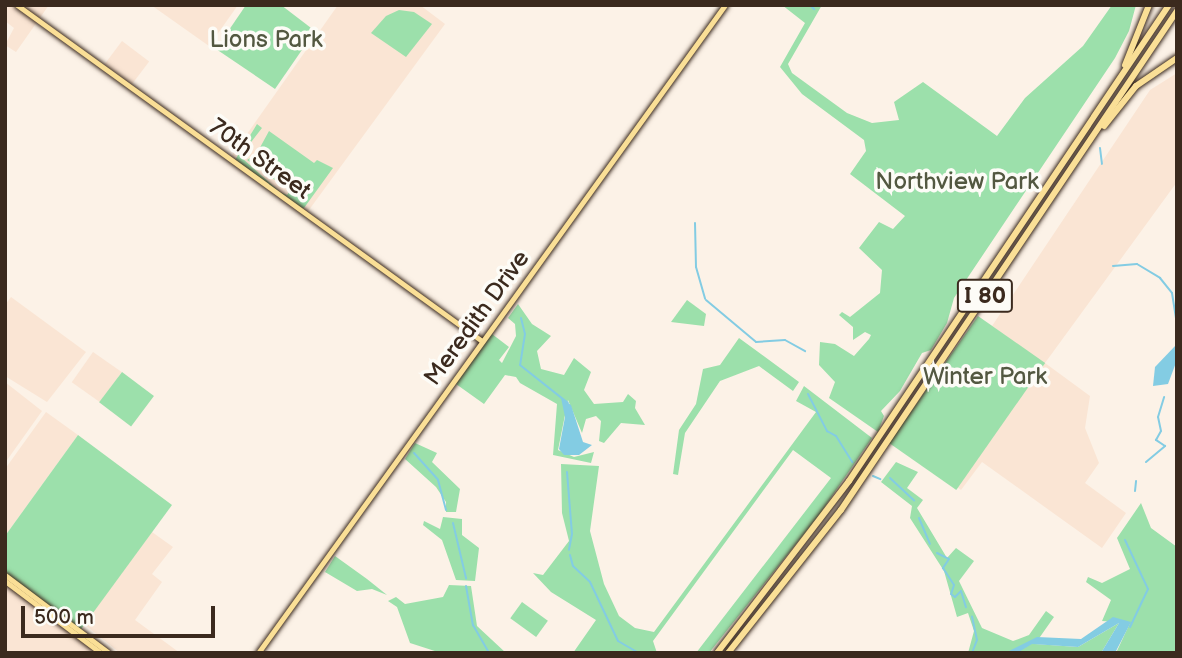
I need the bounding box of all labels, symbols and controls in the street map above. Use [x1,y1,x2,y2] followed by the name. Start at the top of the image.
[209,26,323,54] park label: Lions Park
[203,112,317,206] street label: 70th Street
[875,168,1039,196] park label: Northview Park
[418,245,536,391] street label: Meredith Drive
[955,276,1015,316] road number: I 80
[923,363,1047,391] park label: Winter Park
[24,592,219,636] scale bar
[34,605,94,630] text: 500 m

